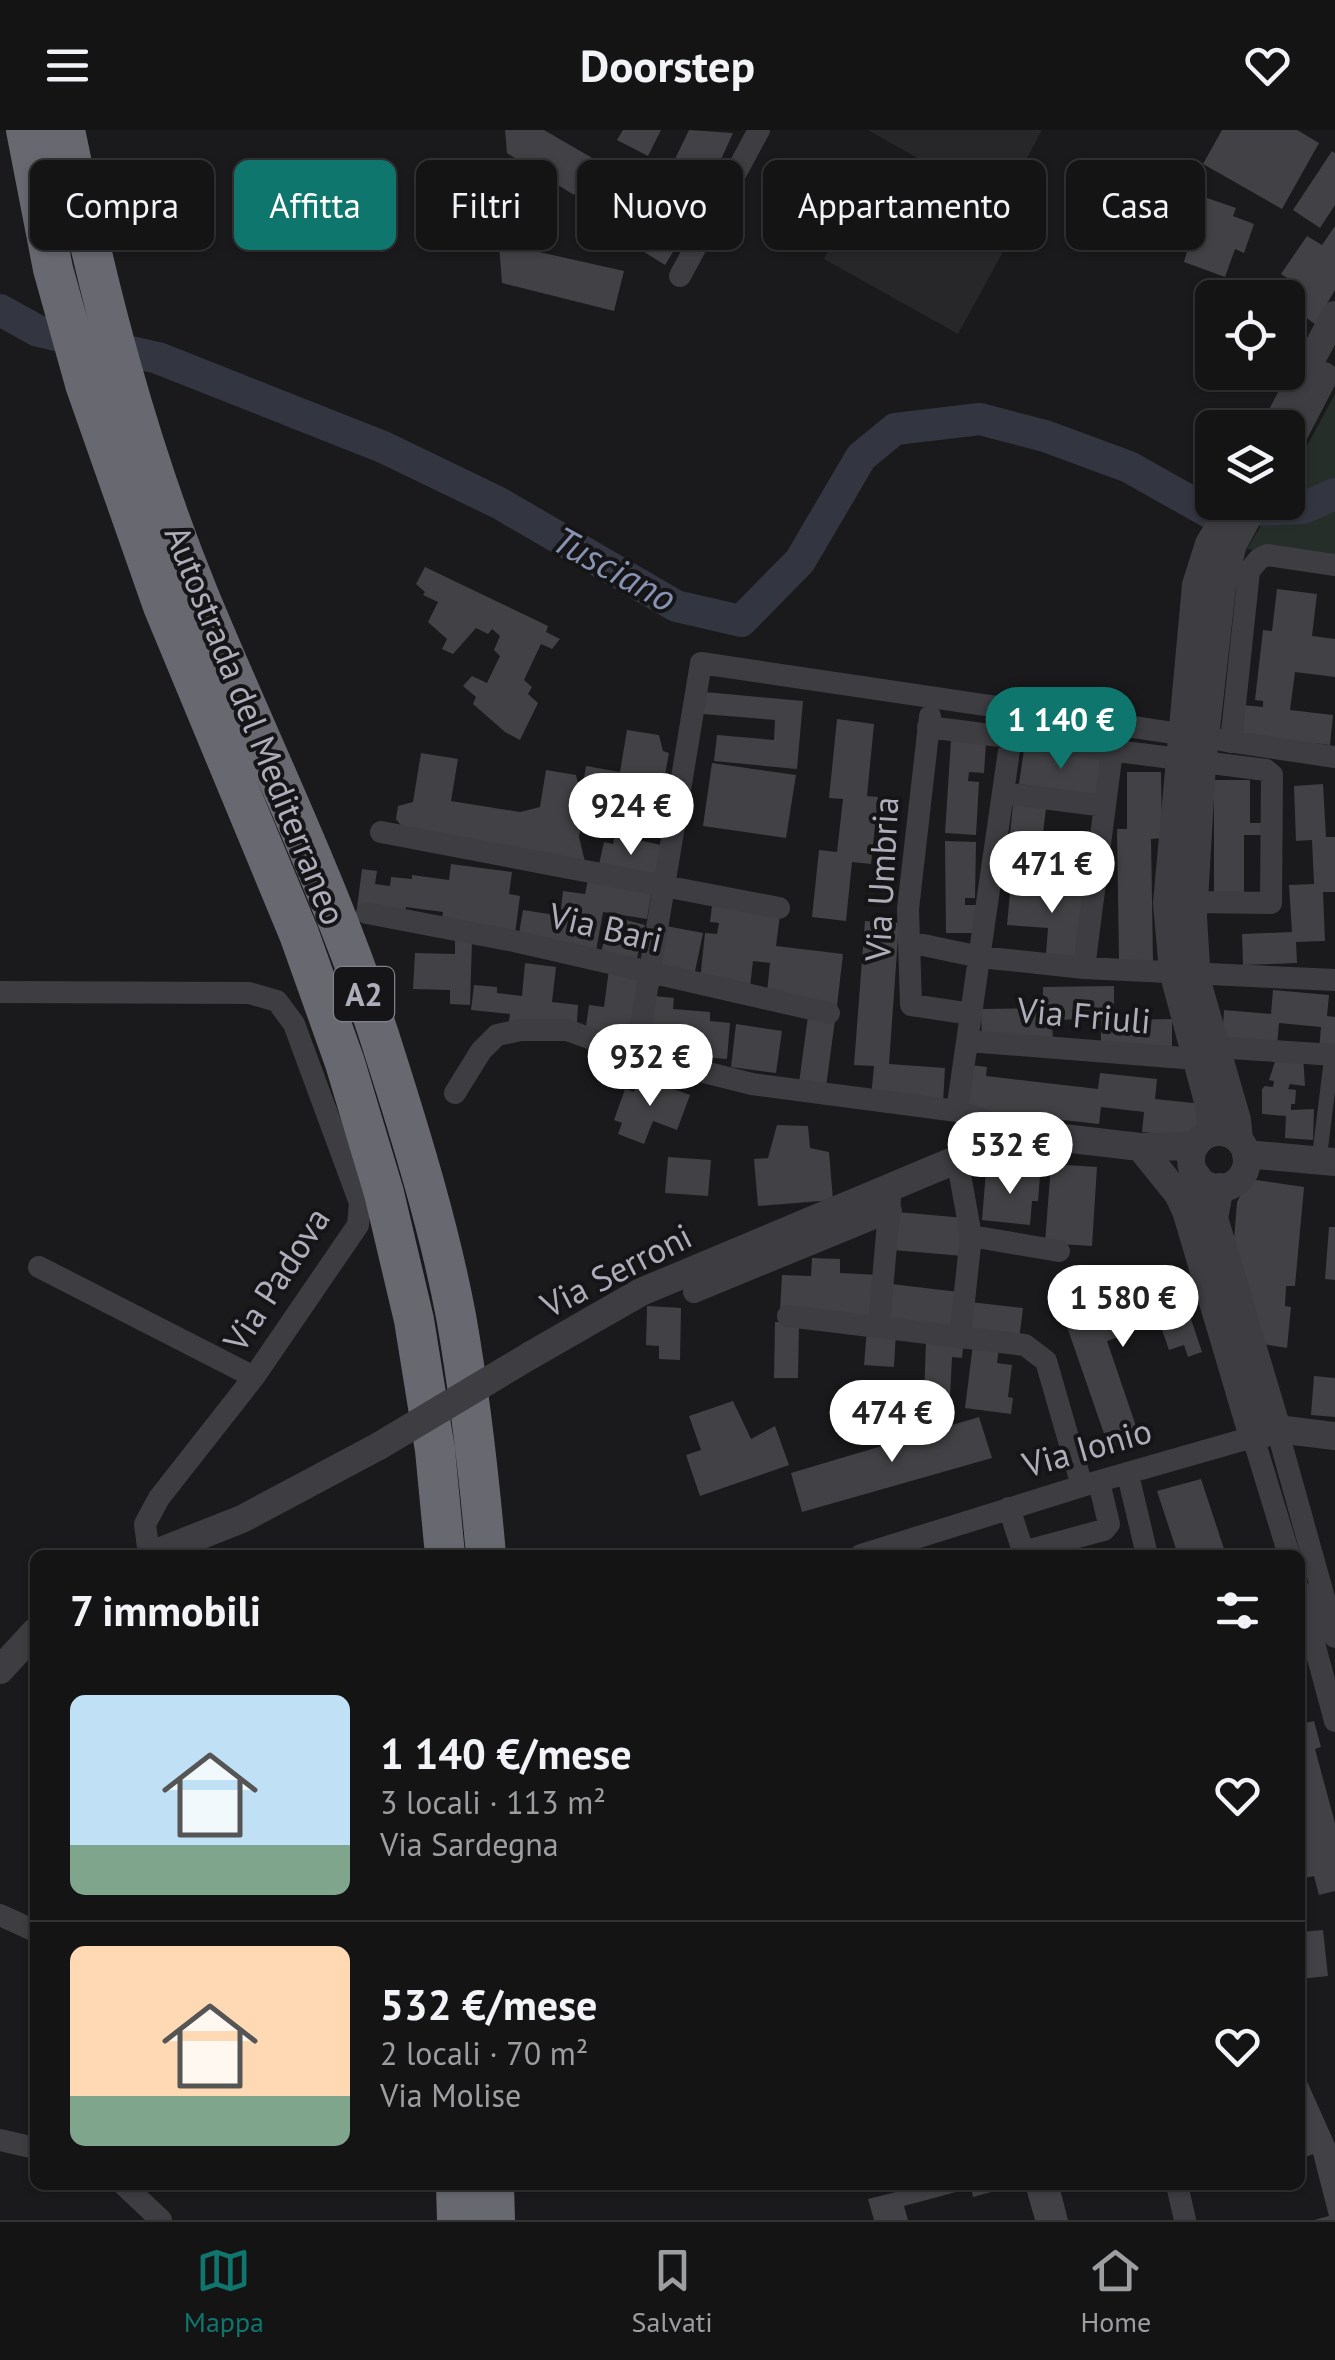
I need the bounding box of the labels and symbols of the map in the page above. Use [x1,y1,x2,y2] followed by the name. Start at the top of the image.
[545,514,685,622] water label: Tusciano
[155,519,357,931] street label: Autostrada del Mediterraneo
[969,687,1153,772] pin: 1 140 €
[561,773,701,858] pin: 924 €
[854,796,908,963] street label: Via Umbria
[982,831,1122,916] pin: 471 €
[544,891,667,962] street label: Via Bari
[334,967,394,1021] road number: A2
[1014,986,1153,1044] street label: Via Friuli
[580,1024,720,1109] pin: 932 €
[940,1112,1080,1197] pin: 532 €
[212,1198,340,1361] street label: Via Padova
[532,1212,699,1328] street label: Via Serroni
[1031,1265,1215,1350] pin: 1 580 €
[822,1380,962,1465] pin: 474 €
[1016,1407,1157,1488] street label: Via Ionio

